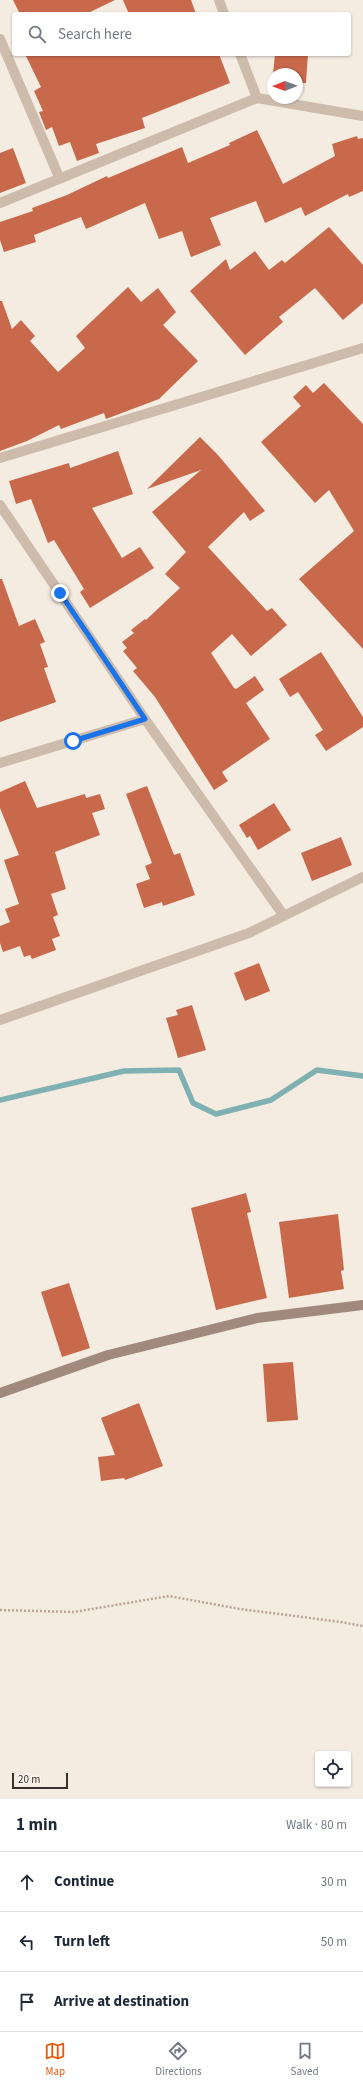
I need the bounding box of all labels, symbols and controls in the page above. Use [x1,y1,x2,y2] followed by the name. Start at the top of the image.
[12,12,351,56] search box
[26,23,48,45] icon: search
[58,24,132,45] text: Search here
[267,68,303,104] north arrow
[51,584,69,602] route end
[64,732,82,750] route start
[315,1751,351,1787] map controls
[315,1751,351,1787] button: locate
[12,1771,68,1790] scale bar
[18,1772,40,1787] text: 20 m
[16,1813,57,1837] text: 1 min
[286,1816,347,1834] text: Walk · 80 m
[16,1871,38,1893] icon: ahead
[54,1871,114,1892] text: Continue
[321,1873,347,1891] text: 30 m
[16,1931,38,1953] icon: left
[54,1931,110,1952] text: Turn left
[321,1933,347,1951] text: 50 m
[16,1991,38,2013] icon: arrive
[54,1991,189,2012] text: Arrive at destination
[44,2040,66,2079] tab: Map
[155,2040,202,2079] tab: Directions
[291,2040,319,2079] tab: Saved

